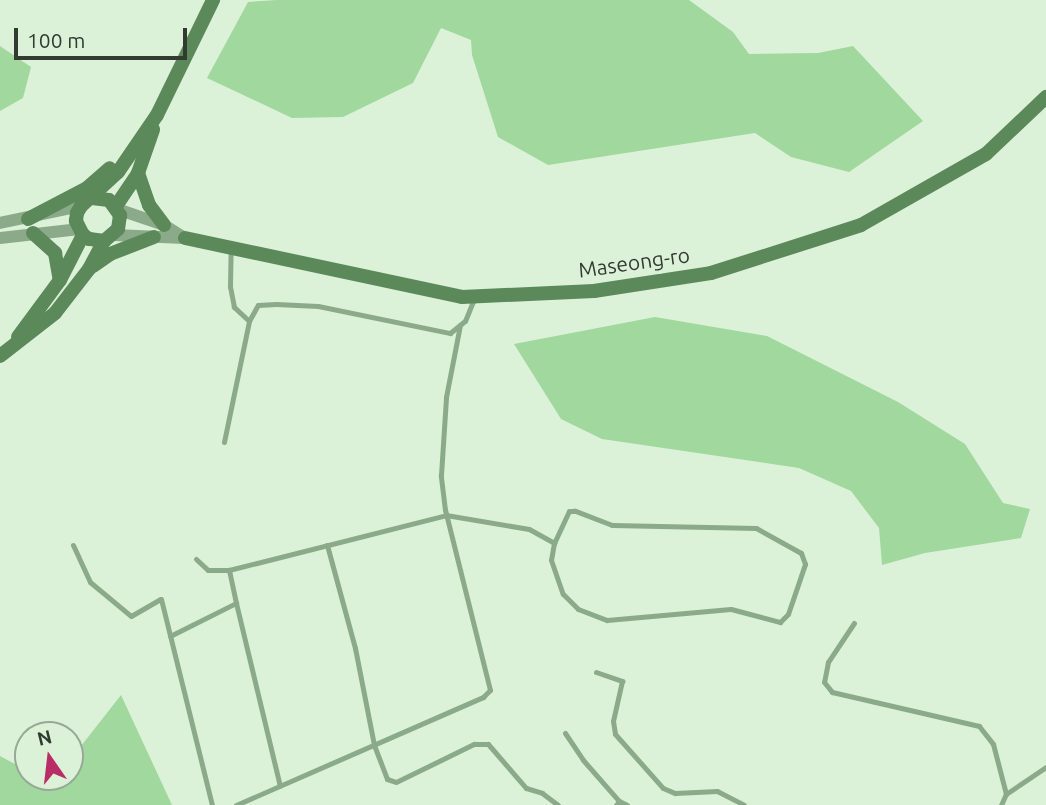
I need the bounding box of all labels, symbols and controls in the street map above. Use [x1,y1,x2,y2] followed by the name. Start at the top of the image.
[18,14,191,58] scale bar
[27,28,85,52] text: 100 m
[577,242,691,282] street label: Maseong-ro
[14,721,84,791] north arrow
[35,725,54,750] text: N

